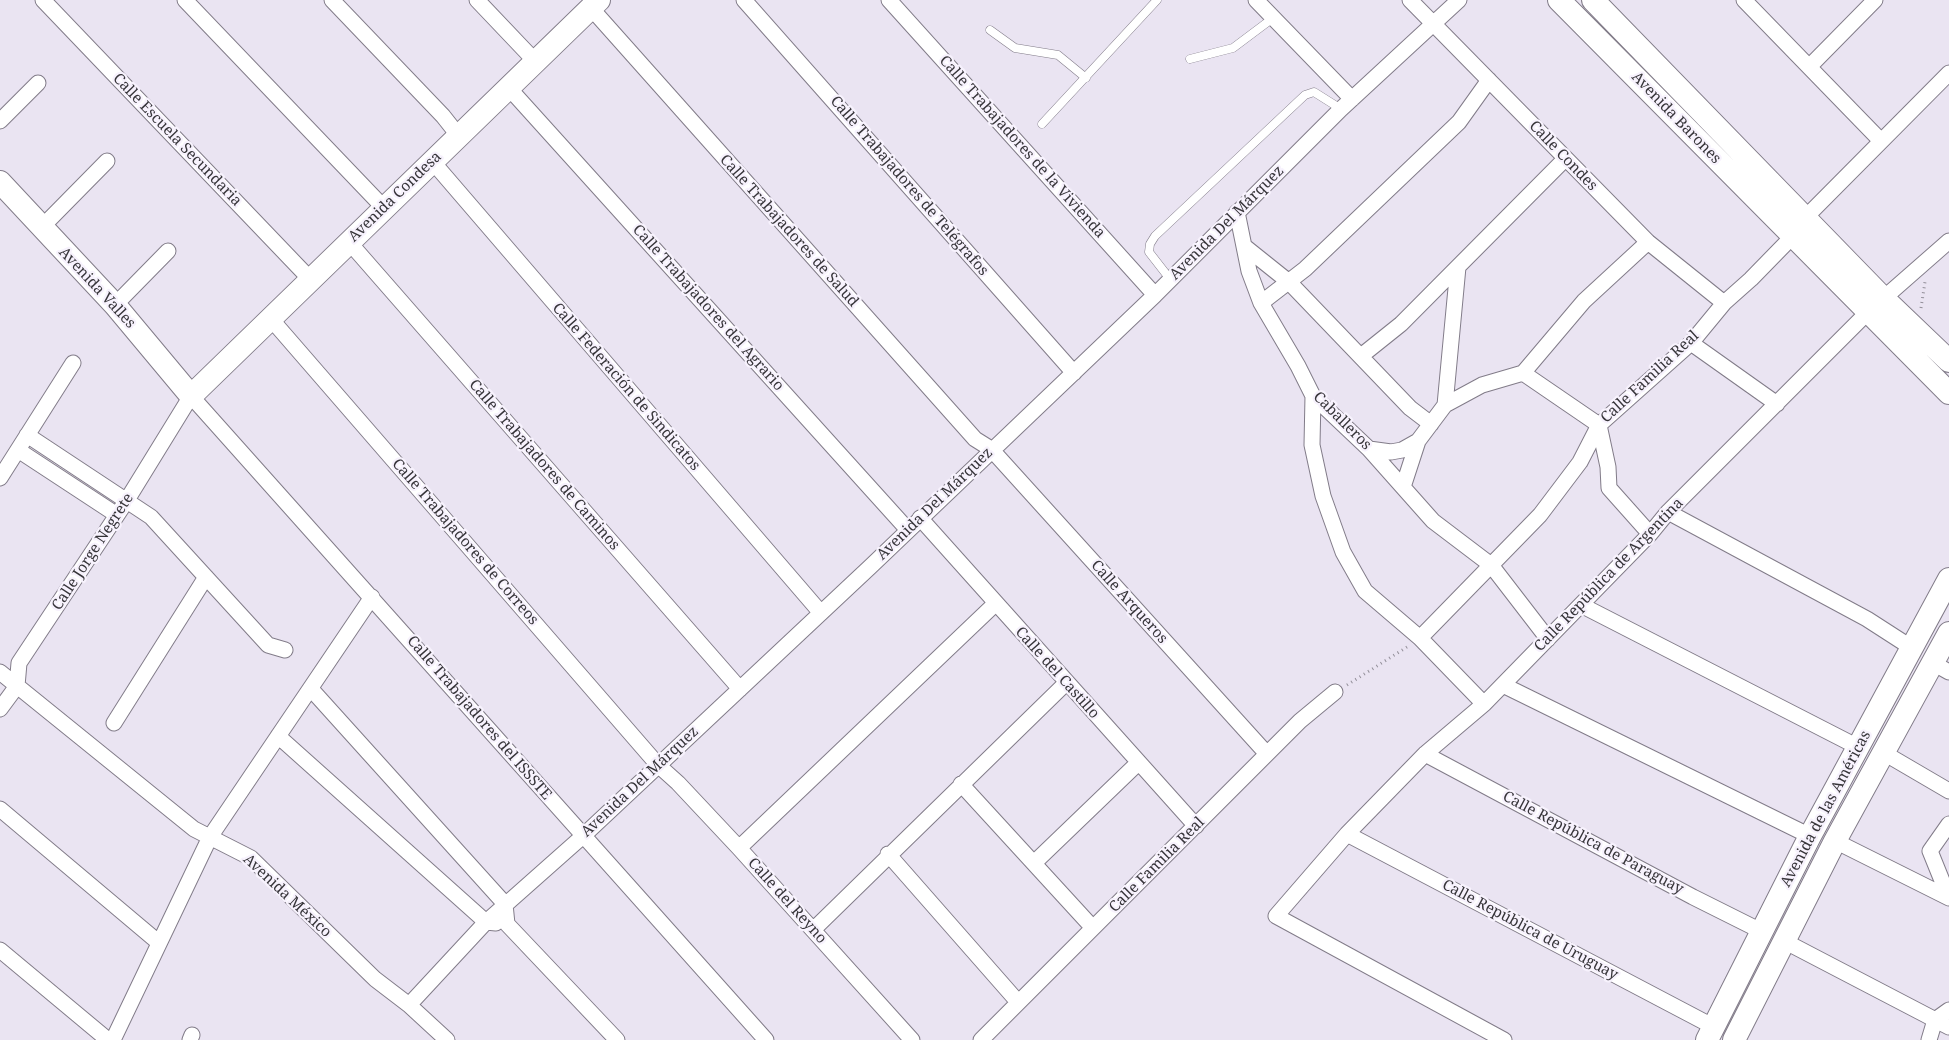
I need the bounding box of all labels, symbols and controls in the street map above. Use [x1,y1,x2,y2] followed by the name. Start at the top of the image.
[935,52,1109,242] street label: Calle Trabajadores de la Vivienda
[1628,68,1724,168] street label: Avenida Barones
[109,70,245,210] street label: Calle Escuela Secundaria
[826,93,992,279] street label: Calle Trabajadores de Telégrafos
[1525,117,1601,195] street label: Calle Condes
[345,148,445,246] street label: Avenida Condesa
[716,151,862,311] street label: Calle Trabajadores de Salud
[1166,162,1288,284] street label: Avenida Del Márquez
[629,221,787,395] street label: Calle Trabajadores del Agrario
[55,244,139,332] street label: Avenida Valles
[548,299,704,475] street label: Calle Federación de Sindicatos
[1597,327,1703,427] street label: Calle Familia Real
[465,376,623,554] street label: Calle Trabajadores de Caminos
[1309,388,1375,454] street label: Caballeros
[873,444,997,564] street label: Avenida Del Márquez
[388,455,542,629] street label: Calle Trabajadores de Correos
[48,490,138,614] street label: Calle Jorge Negrete
[1531,494,1687,656] street label: Calle República de Argentina
[1087,557,1171,647] street label: Calle Arqueros
[1011,623,1103,723] street label: Calle del Castillo
[403,632,555,804] street label: Calle Trabajadores del ISSSTE
[578,723,702,841] street label: Avenida Del Márquez
[1777,728,1875,890] street label: Avenida de las Américas
[1500,788,1686,898] street label: Calle República de Paraguay
[1106,814,1208,916] street label: Calle Familia Real
[239,851,335,941] street label: Avenida México
[744,854,830,948] street label: Calle del Reyno
[1439,876,1621,984] street label: Calle República de Uruguay

